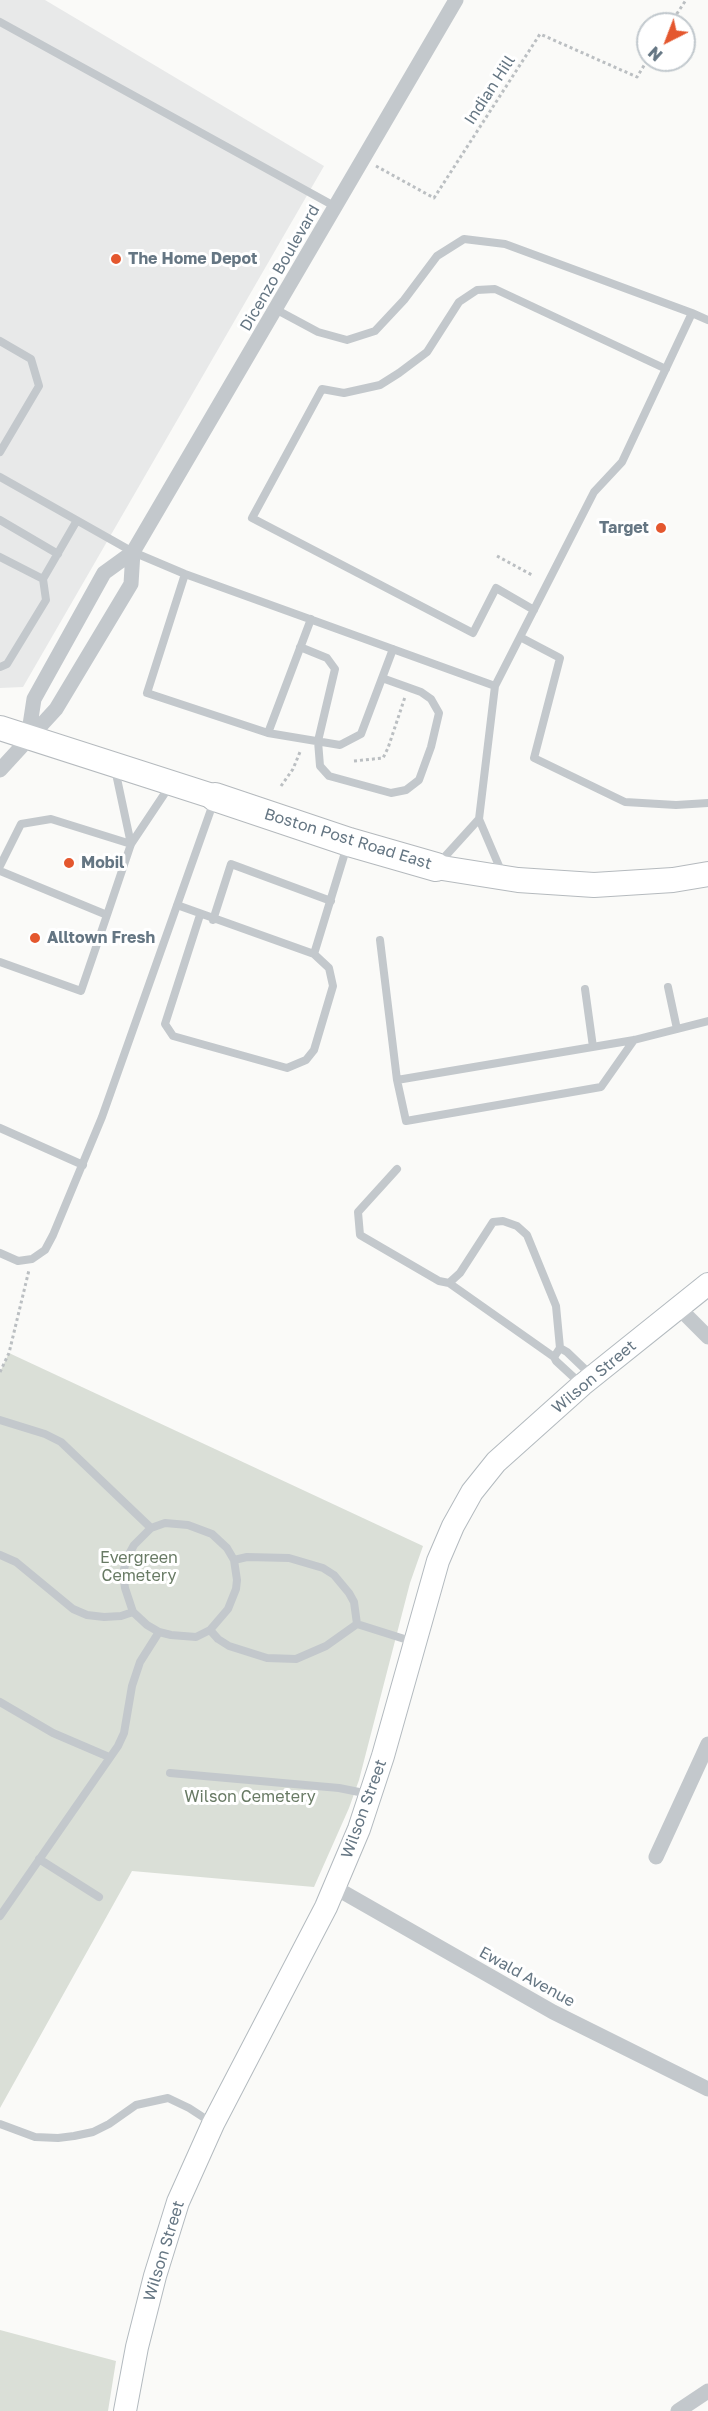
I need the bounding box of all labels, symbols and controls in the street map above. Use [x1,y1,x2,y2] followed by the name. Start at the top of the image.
[636,12,696,72] north arrow
[644,42,667,65] text: N
[461,52,519,128] street label: Indian Hill
[236,202,324,334] street label: Dicenzo Boulevard
[128,249,257,269] place label: The Home Depot
[109,252,123,266] marker: The Home Depot
[599,518,649,538] place label: Target
[654,521,668,535] marker: Target
[262,804,434,874] street label: Boston Post Road East
[81,853,124,873] place label: Mobil
[62,856,76,870] marker: Mobil
[47,928,155,948] place label: Alltown Fresh
[28,931,42,945] marker: Alltown Fresh
[548,1336,640,1418] street label: Wilson Street
[100,1548,178,1586] park label: Evergreen Cemetery
[337,1757,391,1861] street label: Wilson Street
[184,1787,316,1807] park label: Wilson Cemetery
[476,1943,578,2011] street label: Ewald Avenue
[140,2198,188,2304] street label: Wilson Street

